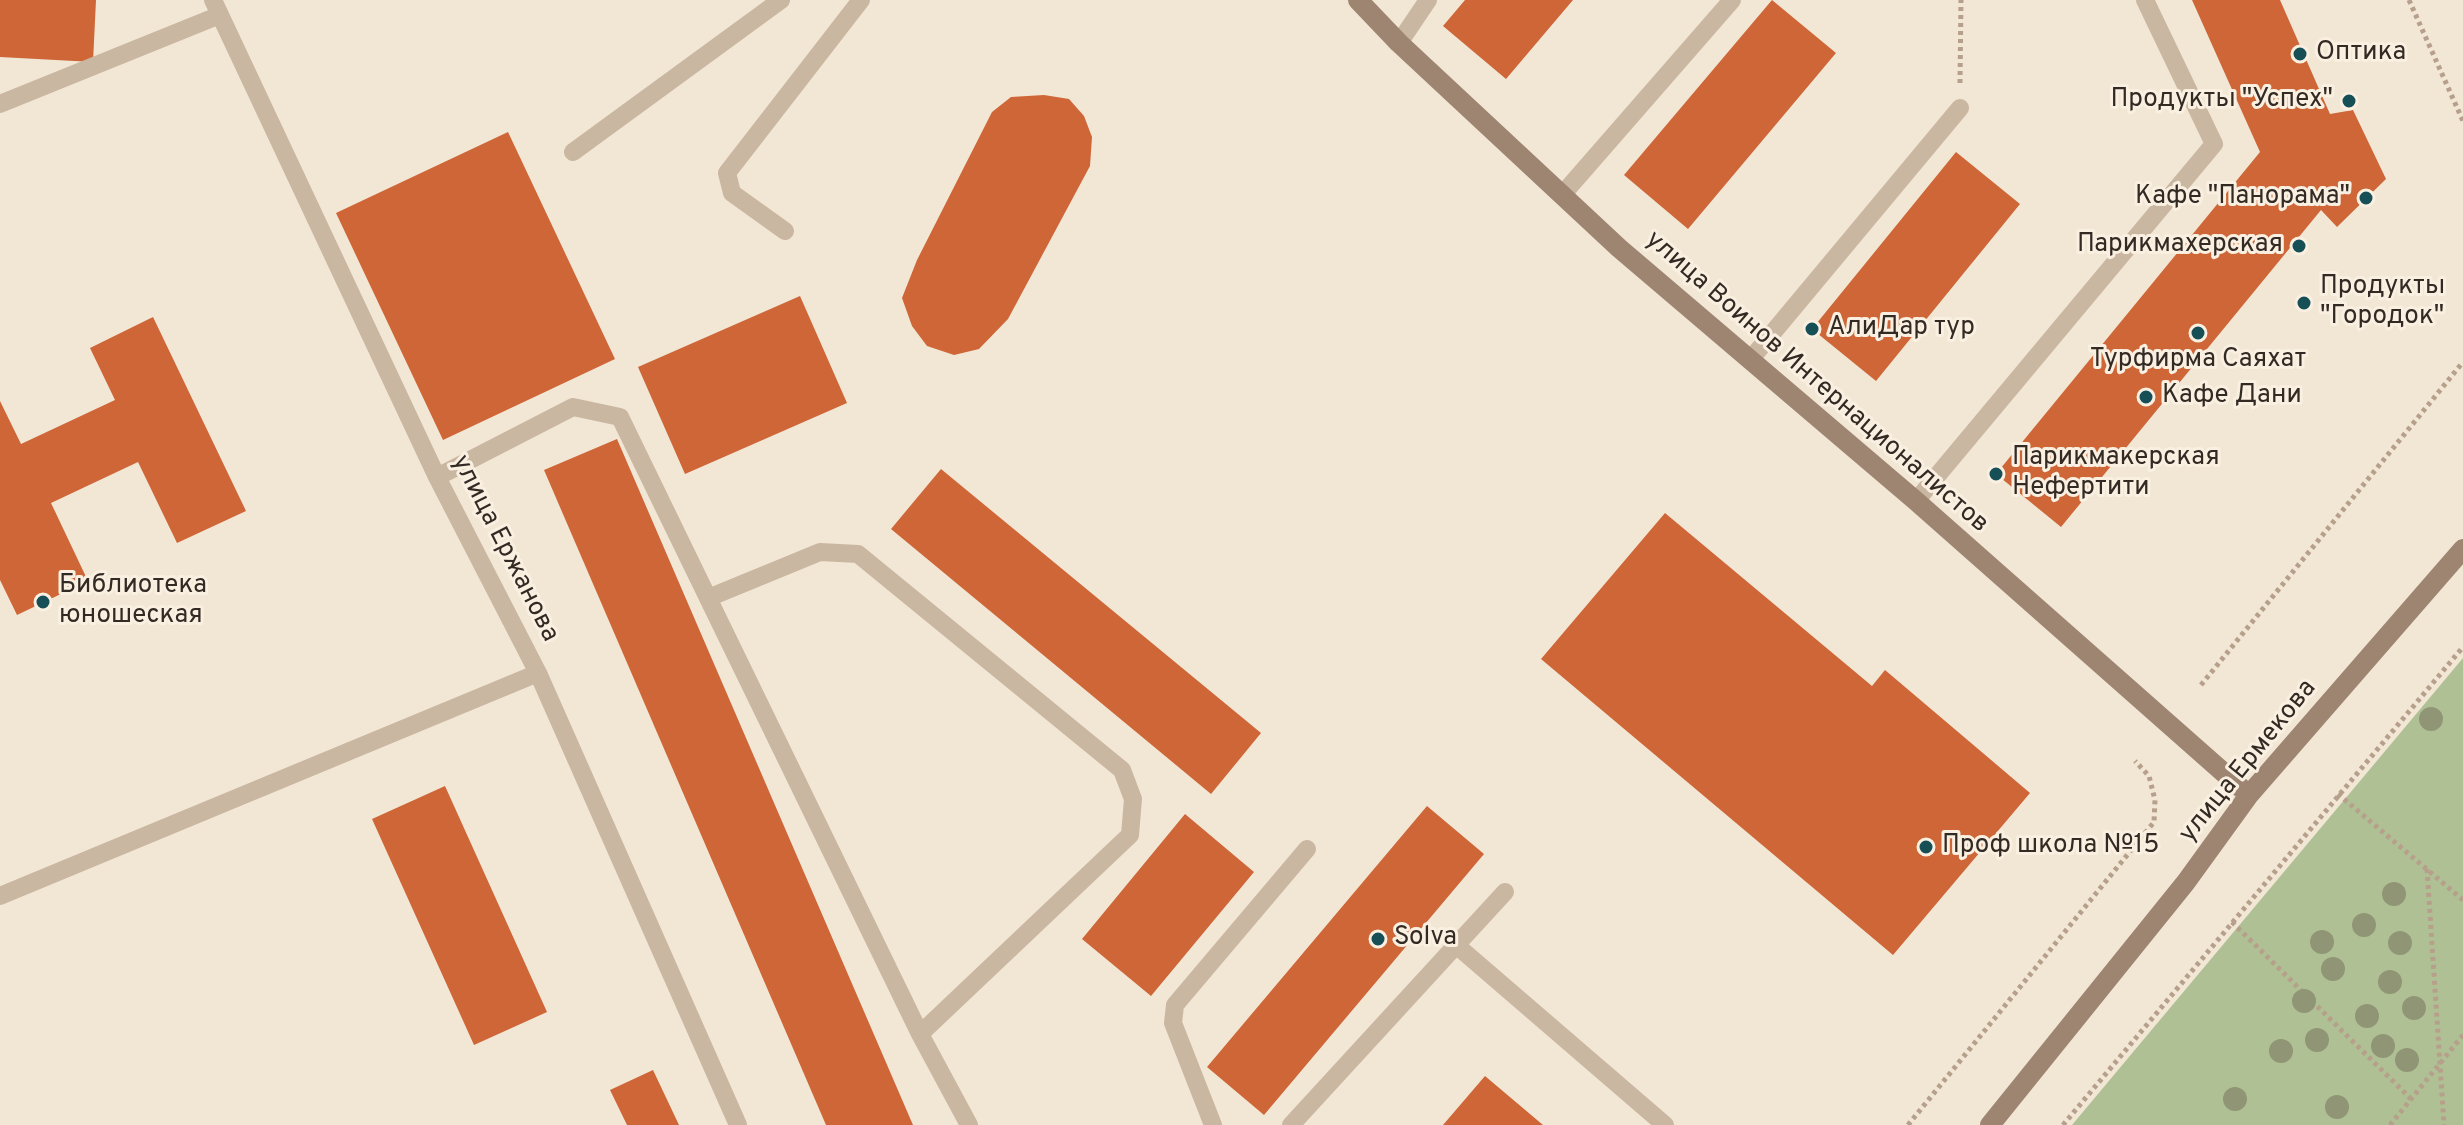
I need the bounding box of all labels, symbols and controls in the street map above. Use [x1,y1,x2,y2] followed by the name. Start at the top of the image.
[2316,38,2406,70] place label: Оптика
[2291,45,2309,63] marker: Оптика
[2110,85,2333,117] place label: Продукты "Успех"
[2340,92,2358,110] marker: Продукты "Успех"
[2135,182,2350,214] place label: Кафе "Панорама"
[2357,189,2375,207] marker: Кафе "Панорама"
[1638,225,1994,541] street label: улица Воинов Интернационалистов
[2077,230,2283,262] place label: Парикмахерская
[2290,237,2308,255] marker: Парикмахерская
[2320,272,2445,334] place label: Продукты "Городок"
[2295,294,2313,312] marker: Продукты "Городок"
[1828,313,1975,345] place label: АлиДар тур
[1803,320,1821,338] marker: АлиДар тур
[2189,324,2207,342] marker: Турфирма Саяхат
[2090,345,2306,377] place label: Турфирма Саяхат
[2162,381,2302,413] place label: Кафе Дани
[2137,388,2155,406] marker: Кафе Дани
[2012,443,2220,504] place label: Парикмакерская Нефертити
[443,450,565,648] street label: улица Ержанова
[1987,465,2005,483] marker: Парикмакерская Нефертити
[59,571,207,632] place label: Библиотека юношеская
[34,593,52,611] marker: Библиотека юношеская
[2174,674,2324,850] street label: улица Ермекова
[1942,831,2159,863] place label: Проф школа №15
[1917,838,1935,856] marker: Проф школа №15
[1394,923,1457,955] place label: Solva
[1369,930,1387,948] marker: Solva

